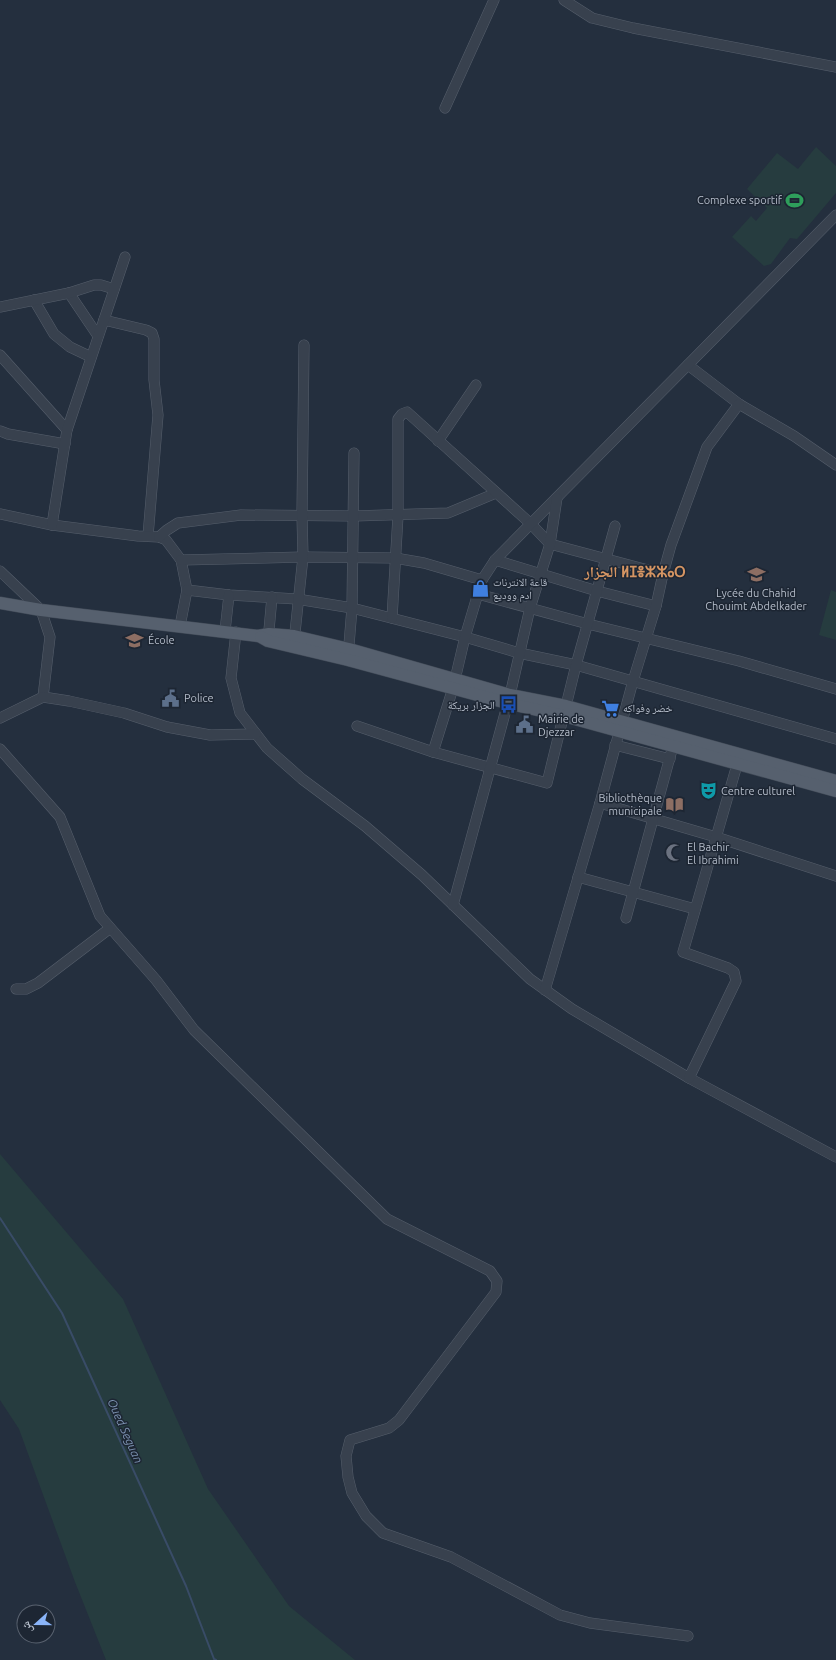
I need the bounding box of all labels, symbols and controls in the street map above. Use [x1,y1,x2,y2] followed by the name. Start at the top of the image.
[785,190,805,210] sports icon: Complexe sportif
[697,194,783,206] place label: Complexe sportif
[583,563,686,580] district label: الجزار ⵍⵊⴻⵣⵣⴰⵔ
[746,565,766,585] school or university icon: Lycée du Chahid Chouimt Abdelkader
[493,576,548,602] place label: قاعة الانترنات ادم ووديع
[470,578,490,598] shop icon: قاعة الانترنات ادم ووديع
[705,587,808,612] place label: Lycée du Chahid Chouimt Abdelkader
[125,630,145,650] school or university icon: École
[148,633,175,646] place label: École
[161,688,181,708] public building icon: Police
[184,692,214,704] place label: Police
[498,695,518,715] bus stop icon: الجزار بريكة
[600,698,620,718] supermarket icon: خضر وفواكه
[448,699,495,711] place label: الجزار بريكة
[623,702,673,714] place label: خضر وفواكه
[538,713,584,738] place label: Mairie de Djezzar
[515,715,535,735] public building icon: Mairie de Djezzar
[698,781,718,801] theatre icon: Centre culturel
[721,785,795,797] place label: Centre culturel
[598,792,662,817] place label: Bibliothèque municipale
[665,794,685,814] library icon: Bibliothèque municipale
[687,841,739,866] place label: El Bachir El Ibrahimi
[664,843,684,863] mosque icon: El Bachir El Ibrahimi
[105,1396,146,1465] water label: Oued Seguan
[16,1604,56,1644] north arrow
[19,1619,36,1635] text: ش

